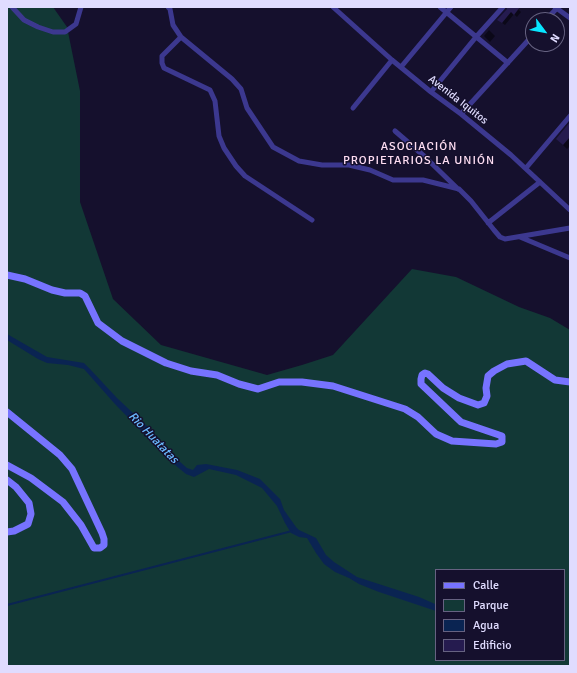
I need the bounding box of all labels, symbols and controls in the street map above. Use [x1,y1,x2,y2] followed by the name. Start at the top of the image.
[525,12,565,52] north arrow
[547,31,562,45] text: N
[426,73,490,127] street label: Avenida Iquitos
[343,140,495,168] district label: ASOCIACIÓN PROPIETARIOS LA UNIÓN
[125,409,181,467] water label: Rio Huatatas
[435,569,565,661] legend
[473,578,499,593] text: Calle
[473,598,509,613] text: Parque
[473,618,499,633] text: Agua
[473,638,511,653] text: Edificio

